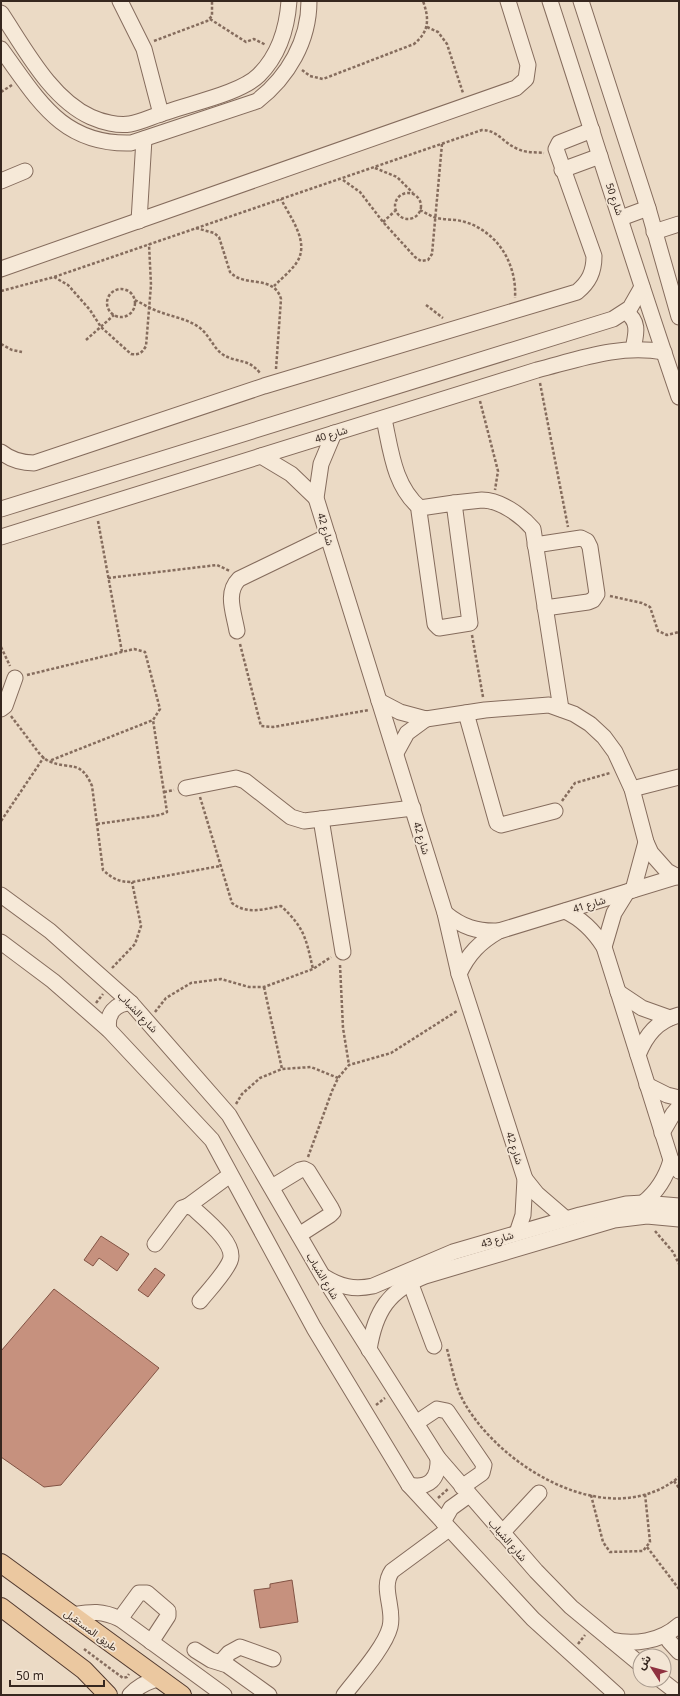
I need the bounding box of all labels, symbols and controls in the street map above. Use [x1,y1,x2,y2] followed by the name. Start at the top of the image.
[599,180,630,219] street label: شارع 50
[312,419,350,449] street label: شارع 40
[311,510,341,548] street label: شارع 42
[407,819,437,857] street label: شارع 42
[570,889,608,919] street label: شارع 41
[112,986,163,1038] street label: شارع الشباب
[499,1129,530,1168] street label: شارع 42
[478,1224,516,1254] street label: شارع 43
[300,1249,345,1304] street label: شارع الشباب
[483,1514,533,1567] street label: شارع الشباب
[59,1603,122,1657] street label: طريق المستقبل
[632,1648,672,1688] north arrow
[631,1650,658,1675] text: ش
[10,1662,104,1688] scale bar
[16,1664,44,1689] text: 50 m

